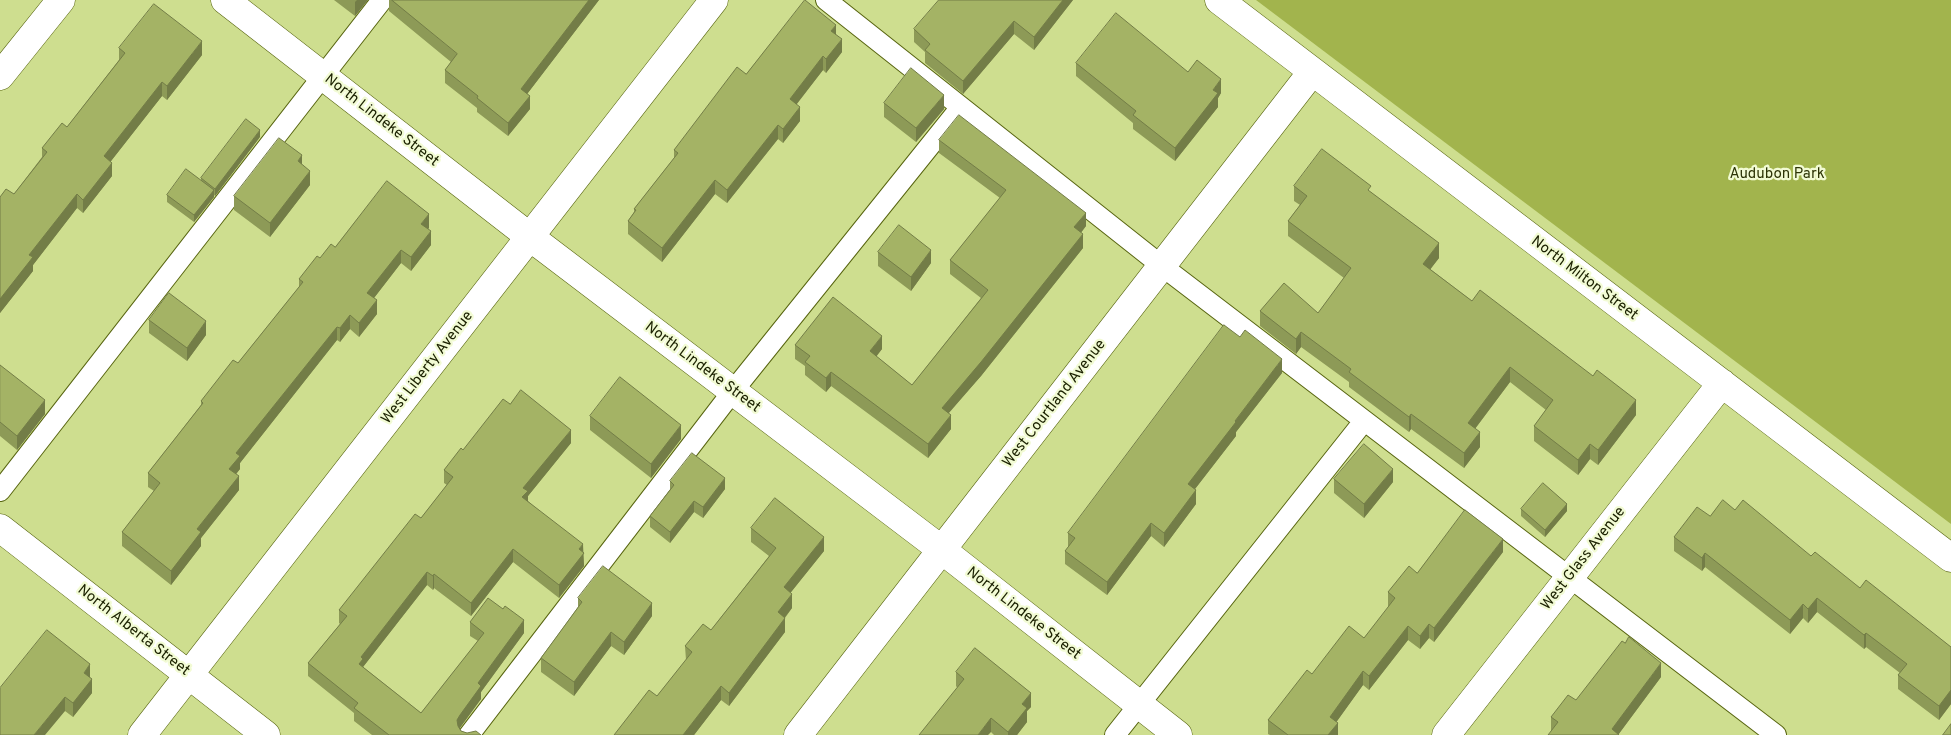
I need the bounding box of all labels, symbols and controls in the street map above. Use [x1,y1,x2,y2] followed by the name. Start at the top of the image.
[320,71,442,171] street label: North Lindeke Street
[1729,166,1825,184] park label: Audubon Park
[1527,233,1641,325] street label: North Milton Street
[378,308,478,428] street label: West Liberty Avenue
[641,319,763,417] street label: North Lindeke Street
[1000,337,1110,471] street label: West Courtland Avenue
[1538,504,1630,614] street label: West Glass Avenue
[962,564,1084,664] street label: North Lindeke Street
[73,582,193,680] street label: North Alberta Street

